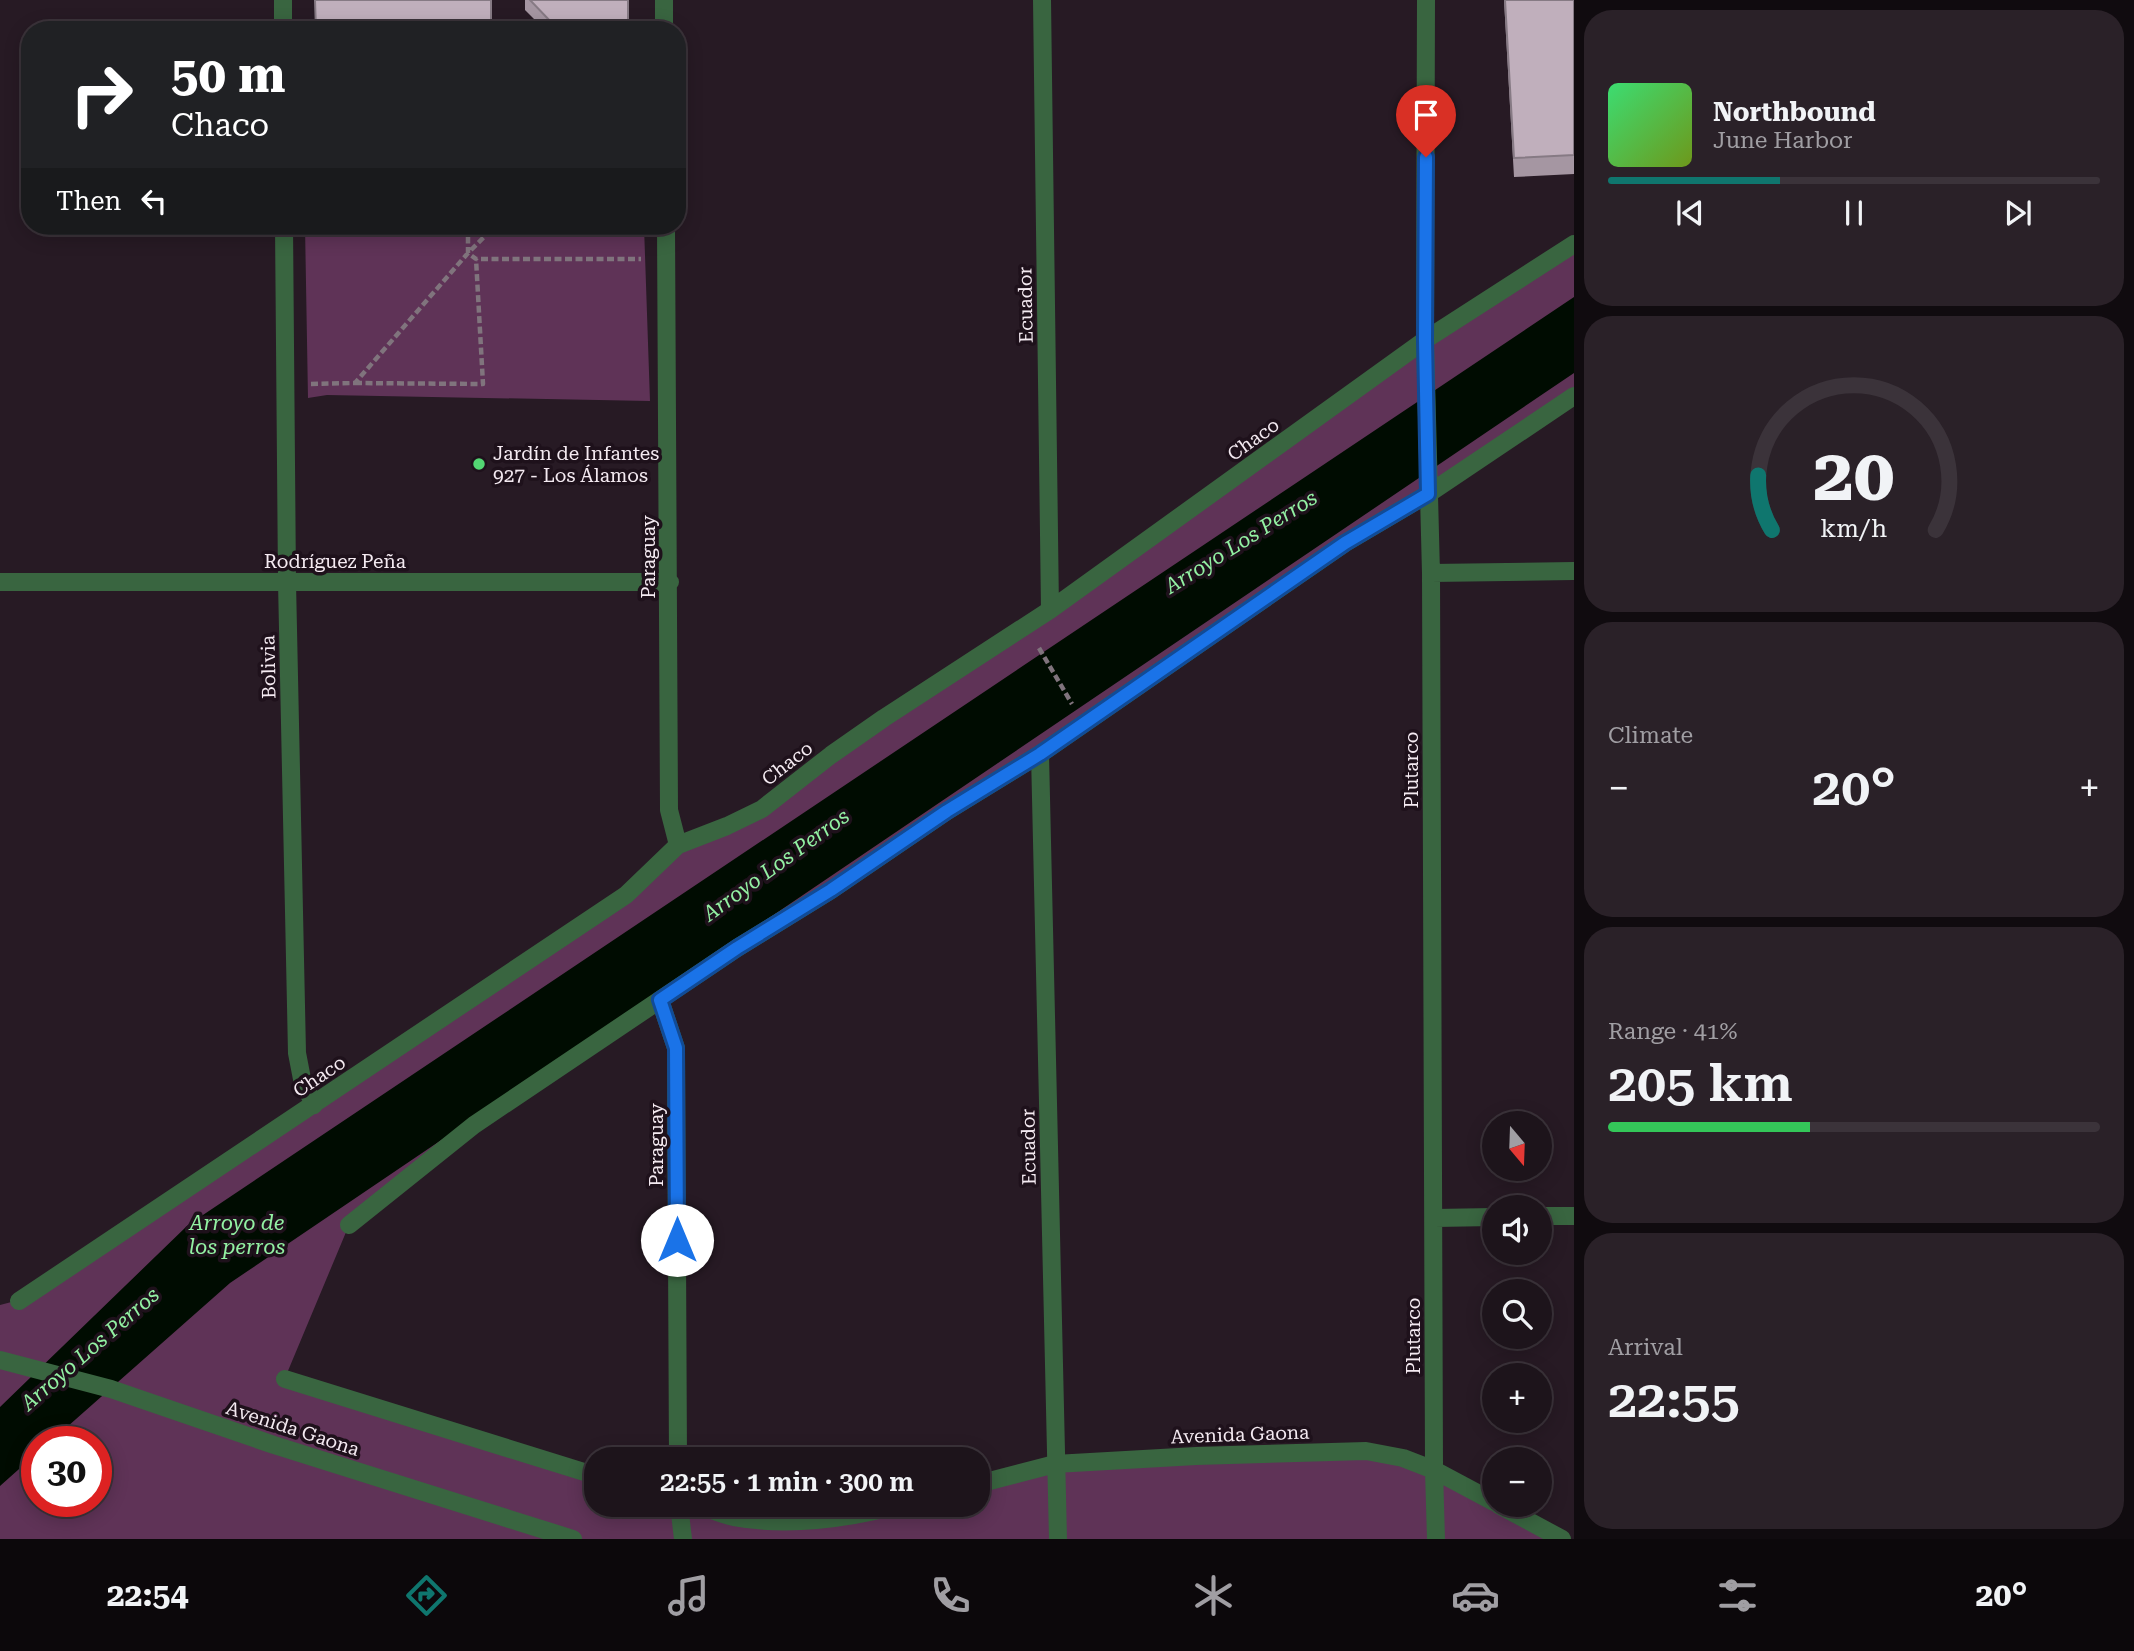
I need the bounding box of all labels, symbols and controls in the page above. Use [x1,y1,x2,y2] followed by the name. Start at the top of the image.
[171,47,286,104] text: 50 m
[56,49,147,140] icon: right
[1396,85,1456,157] pin
[1407,96,1445,134] icon: arrive
[1713,97,1876,127] text: Northbound
[171,106,269,144] text: Chaco
[1713,127,1853,154] text: June Harbor
[135,182,173,220] icon: left
[56,186,121,216] text: Then
[1671,194,1709,232] icon: previous
[1835,194,1873,232] icon: pause
[1999,194,2037,232] icon: next
[1013,266,1038,343] street label: Ecuador
[1223,413,1284,466] street label: Chaco
[1813,433,1895,518] text: 20
[493,442,659,487] place label: Jardín de Infantes 927 - Los Álamos
[471,456,487,472] marker: Jardín de Infantes 927 - Los Álamos
[1159,485,1322,600] water label: Arroyo Los Perros
[1821,513,1887,542] text: km/h
[637,514,660,599] street label: Paraguay
[264,550,407,573] street label: Rodríguez Peña
[256,634,281,699] street label: Bolivia
[1608,722,1693,749] text: Climate
[1400,731,1423,809] street label: Plutarco
[757,736,817,790] street label: Chaco
[1812,757,1896,818] text: 20°
[1608,766,1629,810] text: −
[2079,766,2100,810] text: +
[697,804,854,927] water label: Arroyo Los Perros
[1608,1018,1737,1045] text: Range · 41%
[289,1051,350,1102] street label: Chaco
[1608,1053,1793,1114] text: 205 km
[645,1102,668,1187] street label: Paraguay
[1016,1108,1041,1185] street label: Ecuador
[1482,1111,1552,1181] north arrow
[1482,1111,1552,1517] map controls
[1482,1195,1552,1265] button: sound
[640,1203,714,1277] position arrow
[188,1211,285,1259] water label: Arroyo de los perros
[1482,1279,1552,1349] button: search
[15,1282,164,1417] water label: Arroyo Los Perros
[1402,1297,1425,1375] street label: Plutarco
[1608,1334,1683,1361] text: Arrival
[1482,1363,1552,1433] button: +
[1608,1369,1740,1430] text: 22:55
[223,1396,363,1461] street label: Avenida Gaona
[1170,1421,1310,1448] street label: Avenida Gaona
[21,1426,112,1517] speed limit sign: 30
[1482,1447,1552,1517] button: −
[660,1467,914,1497] text: 22:55 · 1 min · 300 m
[402,1571,451,1620] icon: directions
[664,1571,713,1620] icon: music
[926,1571,975,1620] icon: phone
[1189,1571,1238,1620] icon: climate
[1451,1571,1500,1620] icon: car
[1713,1571,1762,1620] icon: filters
[107,1576,188,1614] text: 22:54
[1976,1576,2027,1614] text: 20°

